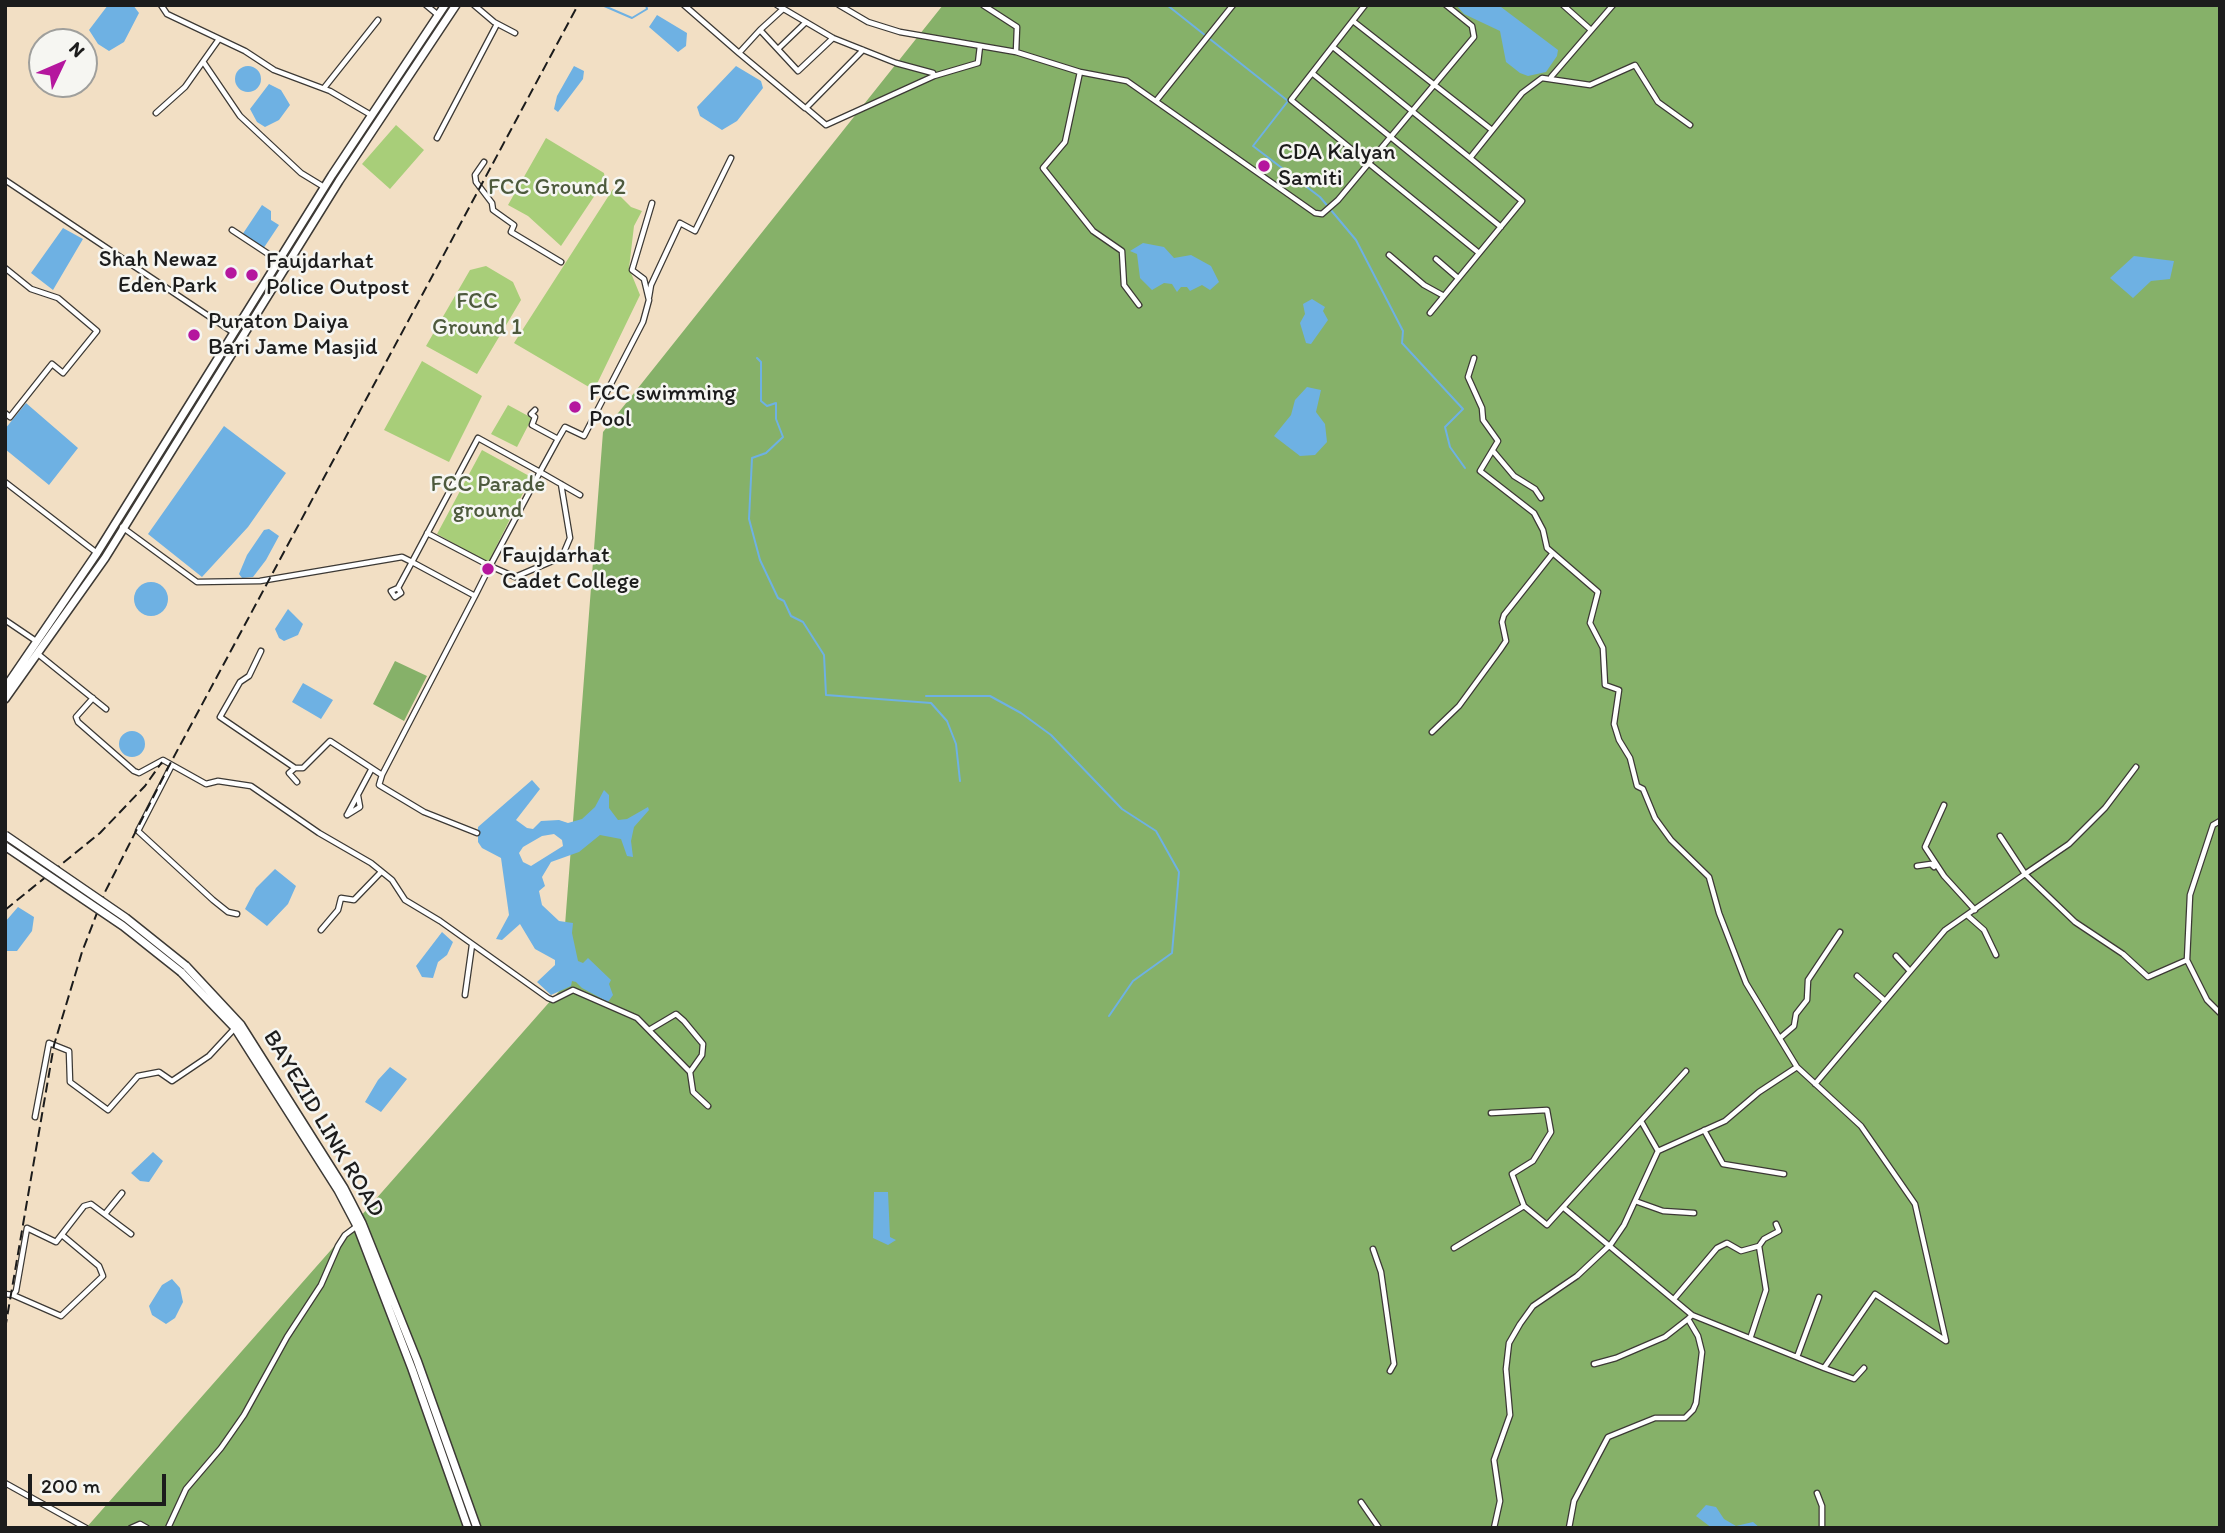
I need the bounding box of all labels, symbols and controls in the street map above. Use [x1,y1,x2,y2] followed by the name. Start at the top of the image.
[28,28,98,98] north arrow
[64,37,90,62] text: N
[1278,139,1396,193] place label: CDA Kalyan Samiti
[1256,158,1272,174] marker: CDA Kalyan Samiti
[488,174,626,202] park label: FCC Ground 2
[99,246,217,300] place label: Shah Newaz Eden Park
[266,248,409,302] place label: Faujdarhat Police Outpost
[223,265,239,281] marker: Shah Newaz Eden Park
[244,267,260,283] marker: Faujdarhat Police Outpost
[432,288,522,342] park label: FCC Ground 1
[208,308,378,362] place label: Puraton Daiya Bari Jame Masjid
[186,327,202,343] marker: Puraton Daiya Bari Jame Masjid
[589,380,736,434] place label: FCC swimming Pool
[567,399,583,415] marker: FCC swimming Pool
[431,471,545,525] park label: FCC Parade ground
[502,542,640,596] place label: Faujdarhat Cadet College
[480,561,496,577] marker: Faujdarhat Cadet College
[256,1026,390,1222] street label: BAYEZID LINK ROAD
[32,1460,170,1504] scale bar
[41,1473,100,1498] text: 200 m

